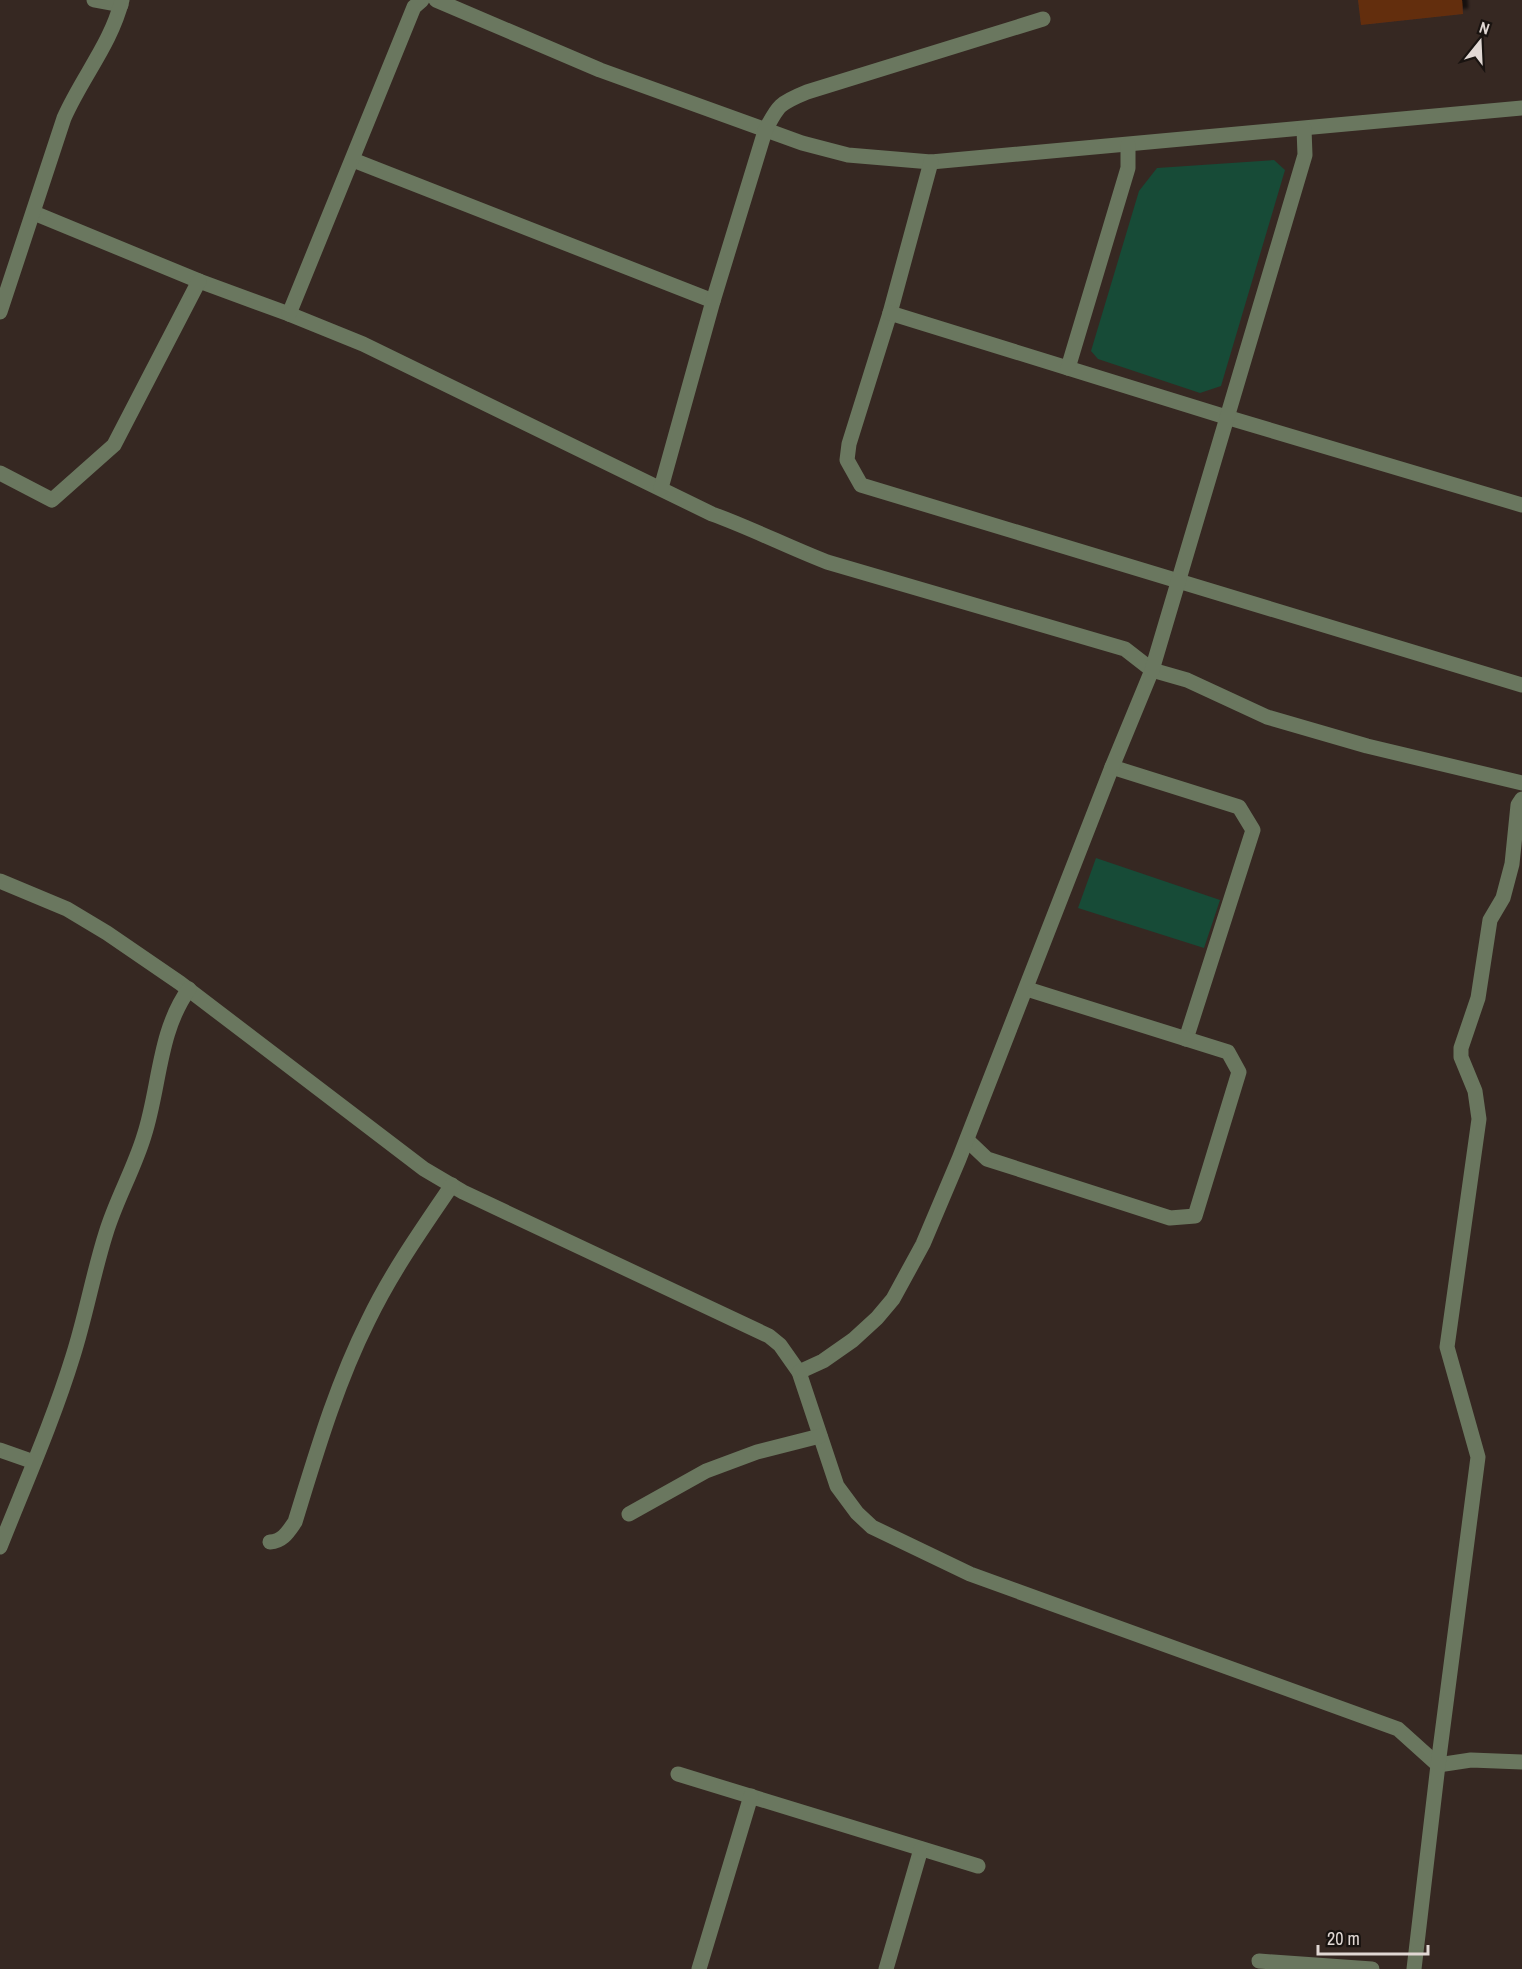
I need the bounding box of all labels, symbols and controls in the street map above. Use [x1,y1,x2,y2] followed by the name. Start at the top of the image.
[1450,12,1510,72] north arrow
[1477,16,1493,40] text: N
[1318,1918,1428,1956] scale bar
[1327,1926,1360,1951] text: 20 m

